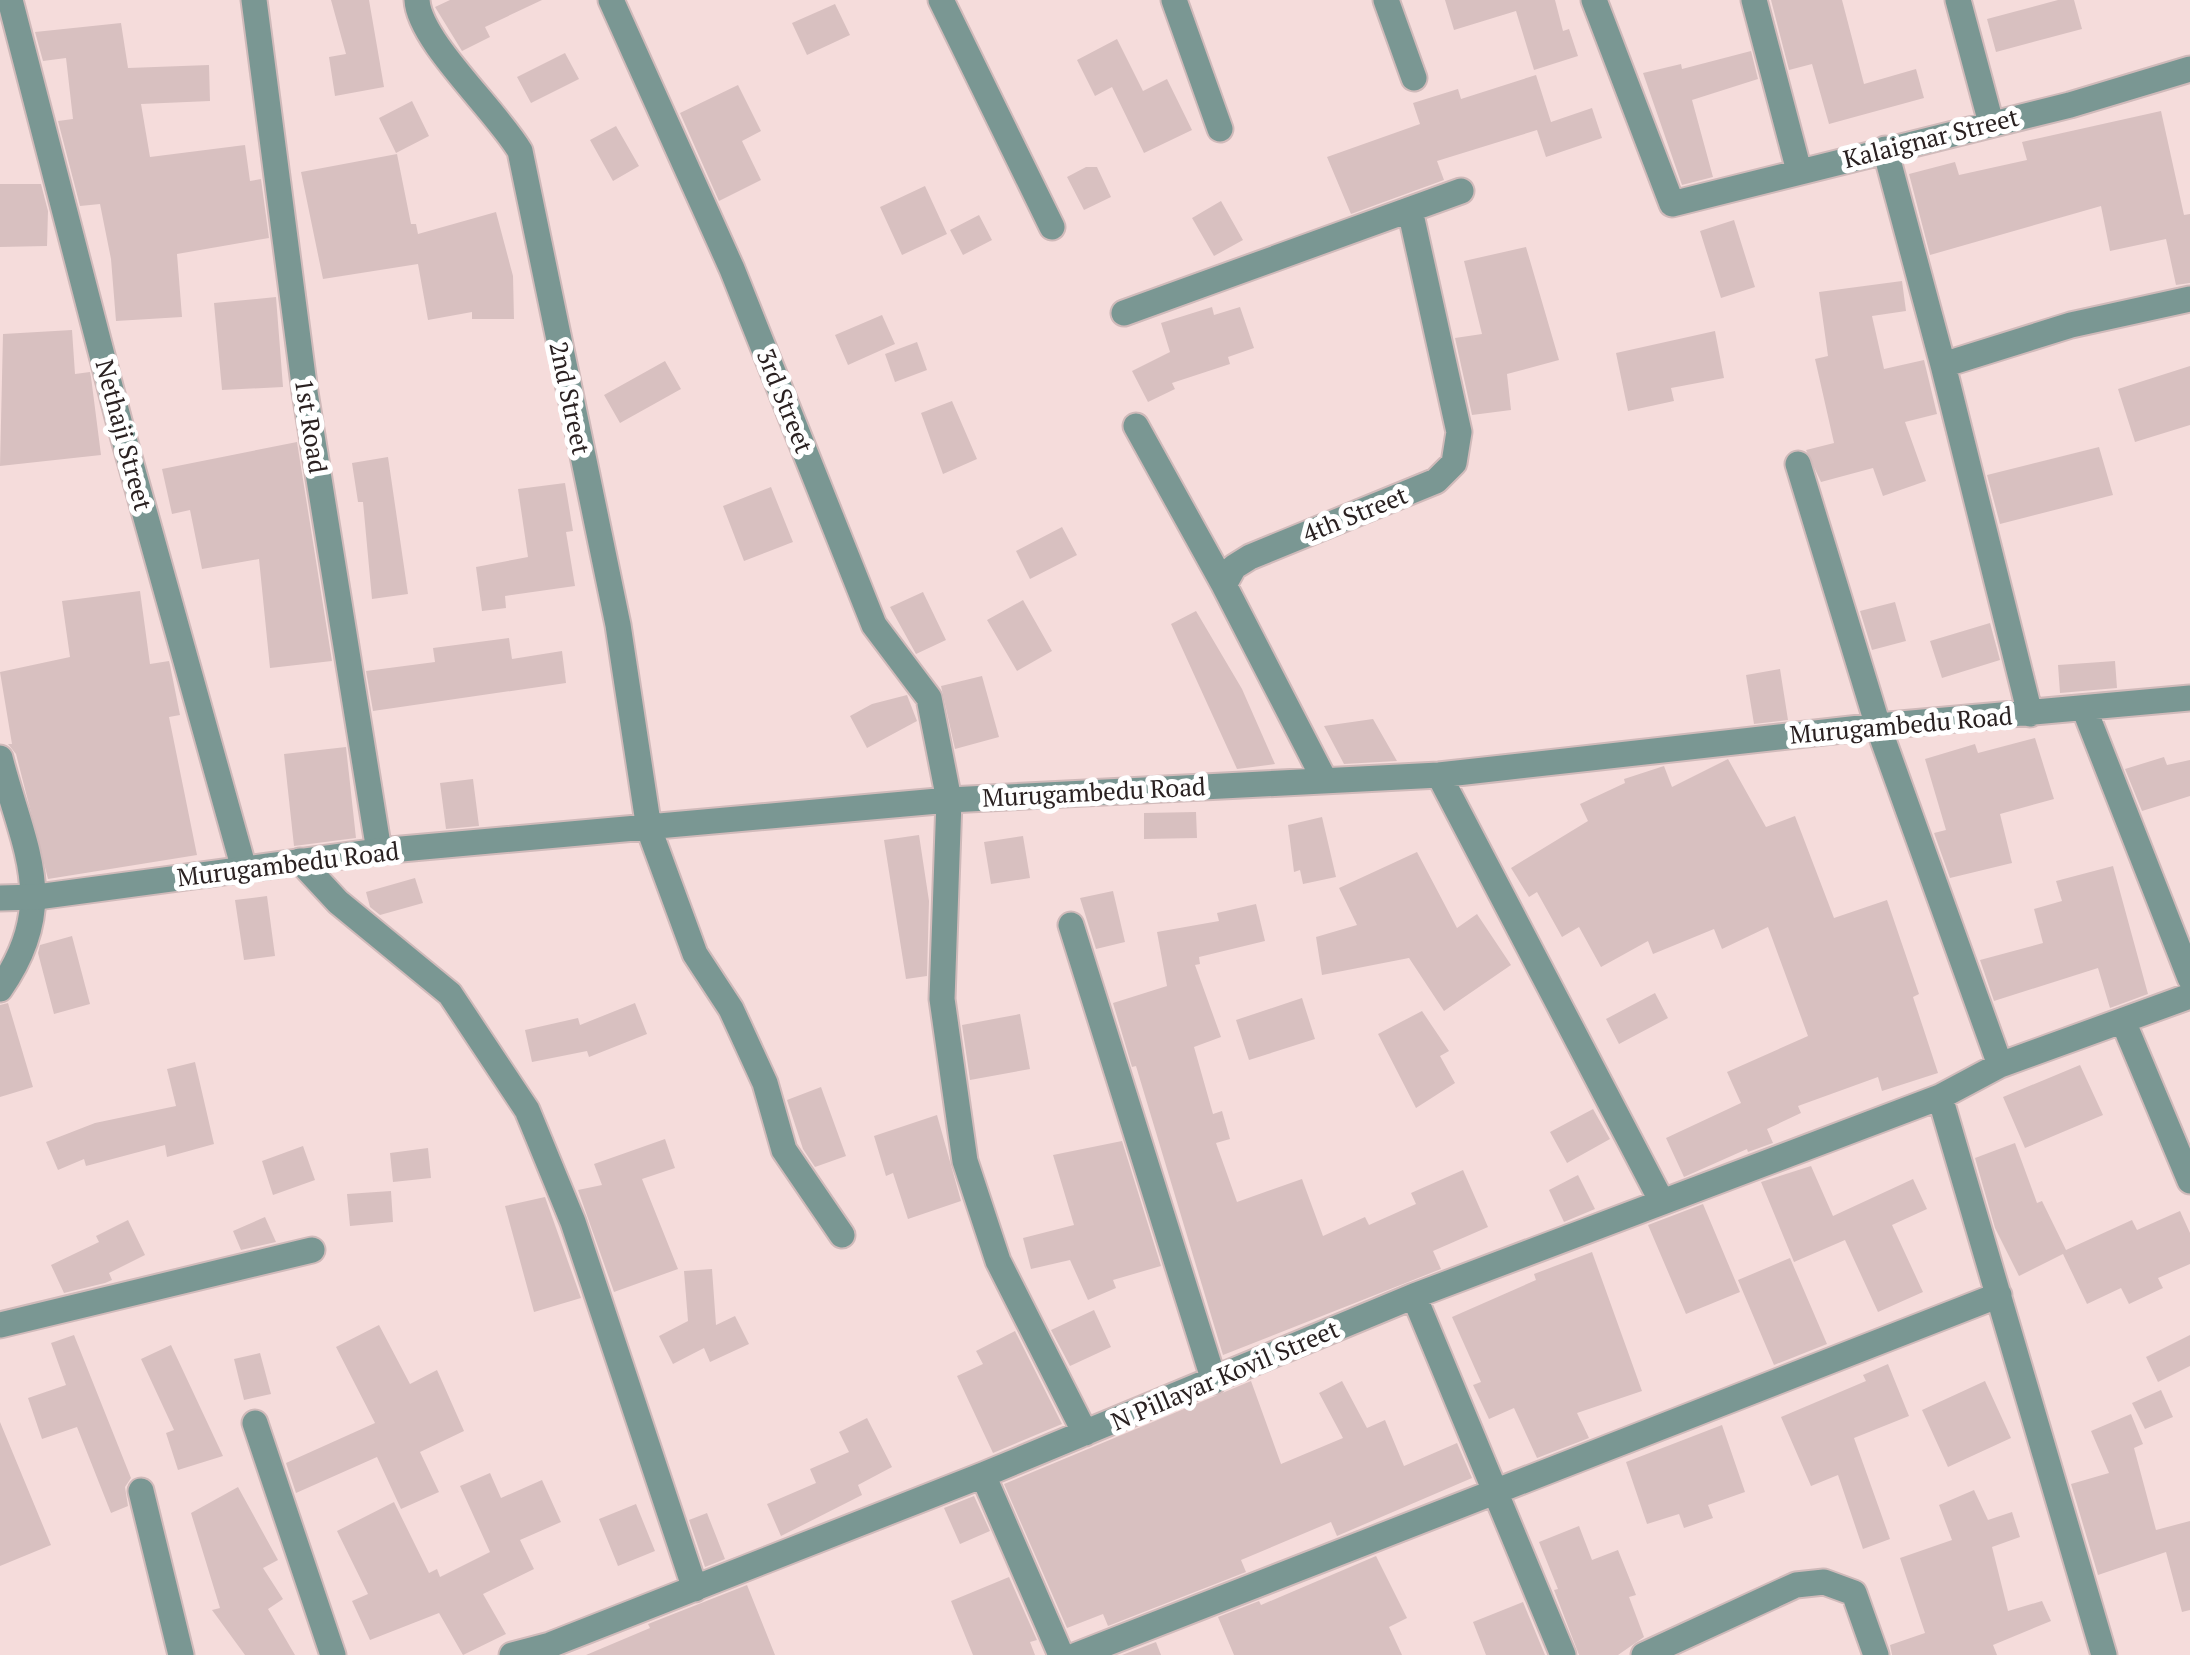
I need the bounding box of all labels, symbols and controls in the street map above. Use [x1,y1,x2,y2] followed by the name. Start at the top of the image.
[1840,100,2022,175] street label: Kalaignar Street
[542,338,599,457] street label: 2nd Street
[750,344,821,458] street label: 3rd Street
[88,356,160,514] street label: Nethaji Street
[288,376,335,476] street label: 1st Road
[1298,478,1412,549] street label: 4th Street
[1788,698,2014,751] street label: Murugambedu Road
[981,769,1207,814] street label: Murugambedu Road
[175,833,401,894] street label: Murugambedu Road
[1106,1312,1344,1437] street label: N Pillayar Kovil Street

